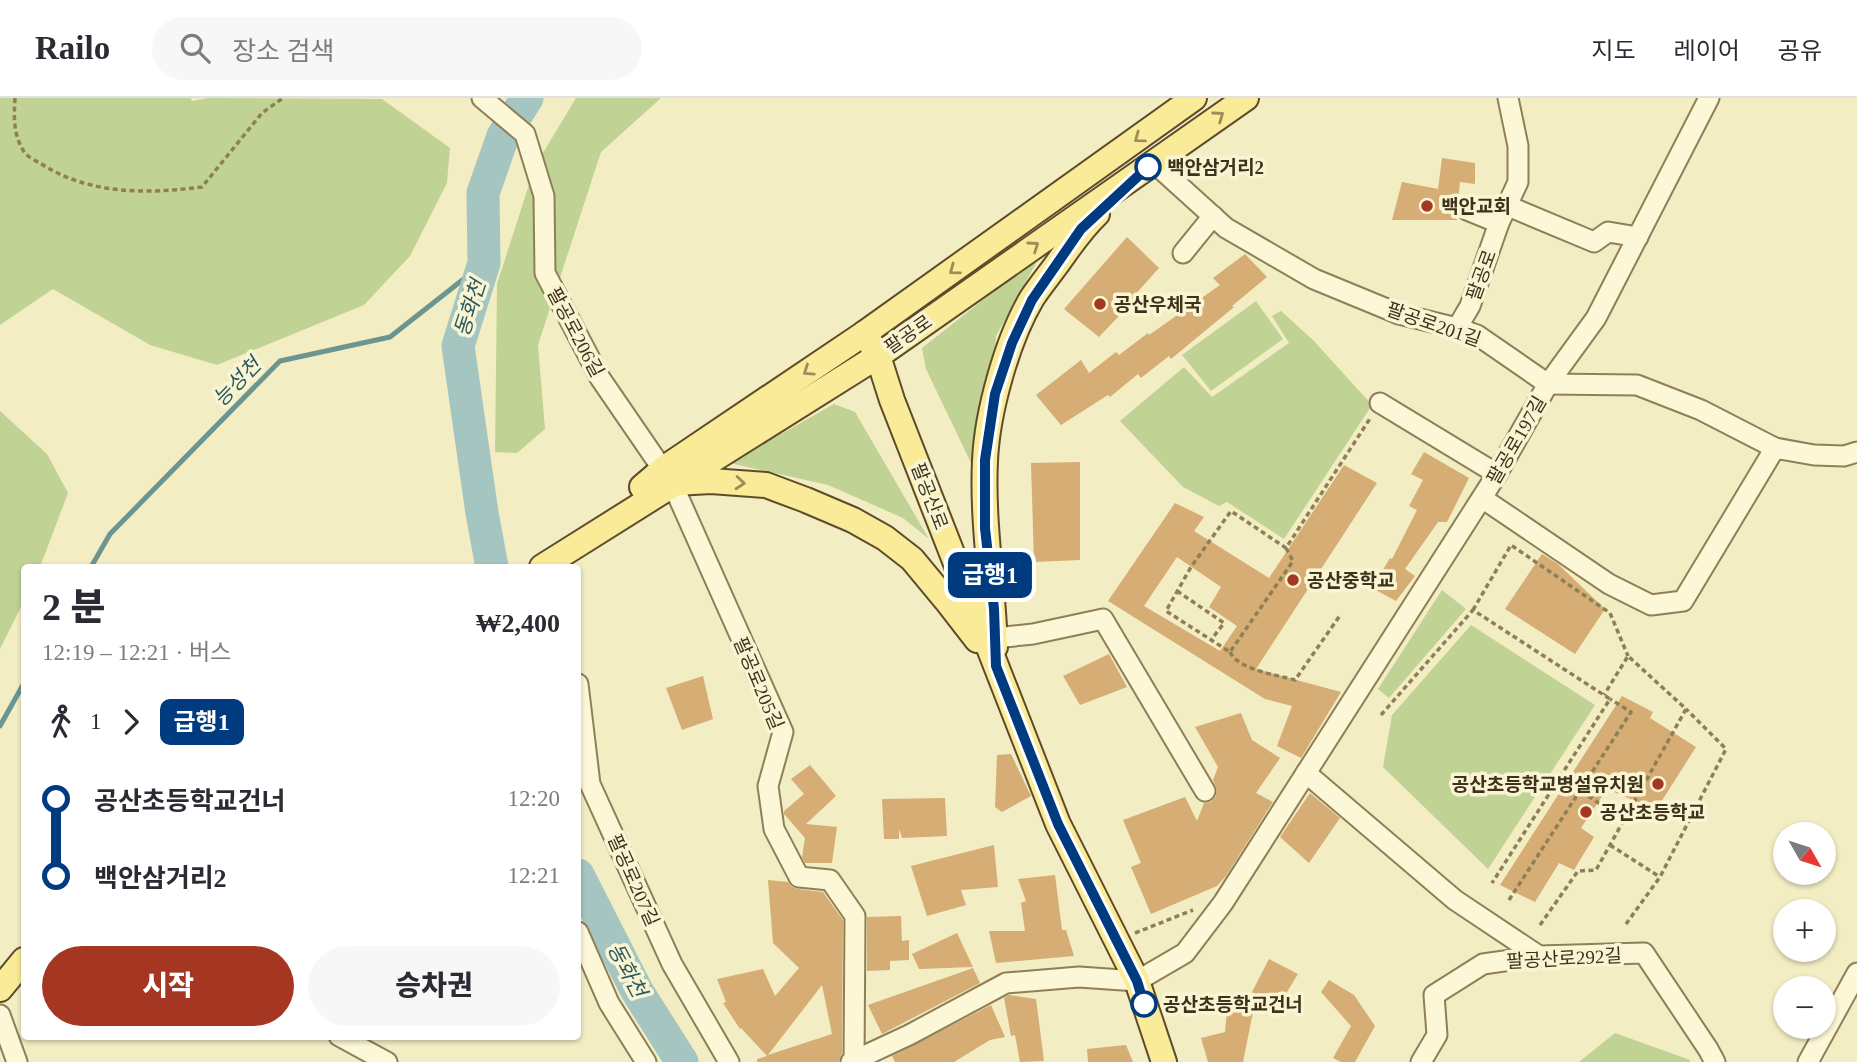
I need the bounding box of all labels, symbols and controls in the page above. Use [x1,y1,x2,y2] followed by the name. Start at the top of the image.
[152,17,642,80] search box
[176,29,214,67] icon: search
[35,30,110,66] text: Railo
[232,37,334,66] text: 장소 검색
[1591,38,1636,64] text: 지도
[1674,38,1740,64] text: 레이어
[1778,38,1822,64] text: 공유
[1212,111,1225,124] one-way arrow
[1134,130,1147,142] one-way arrow
[1135,154,1161,180] marker: 백안삼거리2
[1167,157,1264,178] place label: 백안삼거리2
[1441,196,1511,217] place label: 백안교회
[1419,198,1435,214] marker: 백안교회
[1026,242,1039,254] one-way arrow
[1463,247,1500,303] street label: 팔공로
[949,262,962,274] one-way arrow
[450,274,491,339] water label: 동화천
[543,284,608,381] street label: 팔공로206길
[1114,294,1201,315] place label: 공산우체국
[1092,296,1108,312] marker: 공산우체국
[1384,299,1484,350] street label: 팔공로201길
[881,311,936,358] street label: 팔공로
[208,351,268,411] water label: 능성천
[803,363,816,376] one-way arrow
[1483,392,1550,488] street label: 팔공로197길
[907,460,952,533] street label: 팔공산로
[735,475,746,490] one-way arrow
[950,552,1030,598] line badge: 급행1
[962,562,1018,588] text: 급행1
[1307,570,1394,591] place label: 공산중학교
[1285,572,1301,588] marker: 공산중학교
[42,586,105,628] text: 2 분
[476,609,560,638] text: ₩2,400
[730,634,787,733] street label: 팔공로205길
[42,640,231,665] text: 12:19 – 12:21 · 버스
[42,703,80,741] icon: walk
[112,703,150,741] icon: forward
[90,709,102,734] text: 1
[174,709,230,735] text: 급행1
[1452,774,1644,795] place label: 공산초등학교병설유치원
[1650,776,1666,792] marker: 공산초등학교병설유치원
[508,786,560,811] text: 12:20
[94,787,285,816] text: 공산초등학교건너
[1600,802,1705,823] place label: 공산초등학교
[1578,804,1594,820] marker: 공산초등학교
[1773,822,1836,886] north arrow
[1773,822,1836,1039] map controls
[604,831,663,929] street label: 팔공로207길
[508,863,560,888] text: 12:21
[94,864,227,893] text: 백안삼거리2
[1773,899,1836,962] button: +
[603,939,652,1004] water label: 동화천
[1506,945,1622,972] street label: 팔공산로292길
[42,946,294,1026] button: 시작
[308,946,560,1026] button: 승차권
[1773,976,1836,1039] button: −
[1131,991,1157,1017] marker: 공산초등학교건너
[1163,994,1303,1015] place label: 공산초등학교건너

